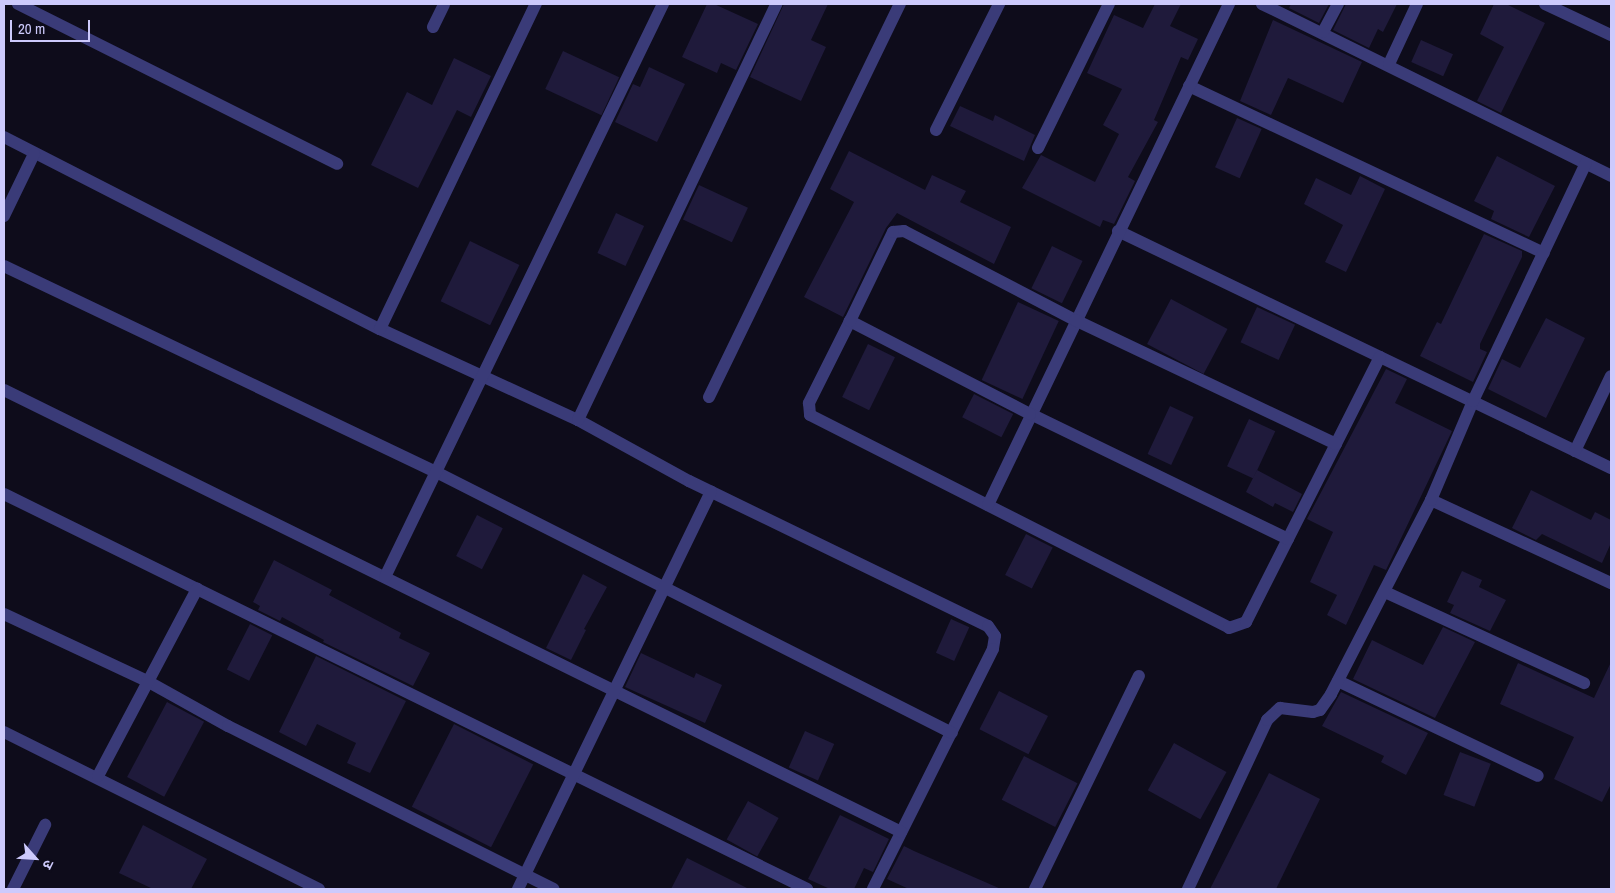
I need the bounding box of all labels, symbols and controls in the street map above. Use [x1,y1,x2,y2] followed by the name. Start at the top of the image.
[12,10,92,42] scale bar
[18,18,45,39] text: 20 m
[10,833,60,883] north arrow
[39,857,58,872] text: उ

